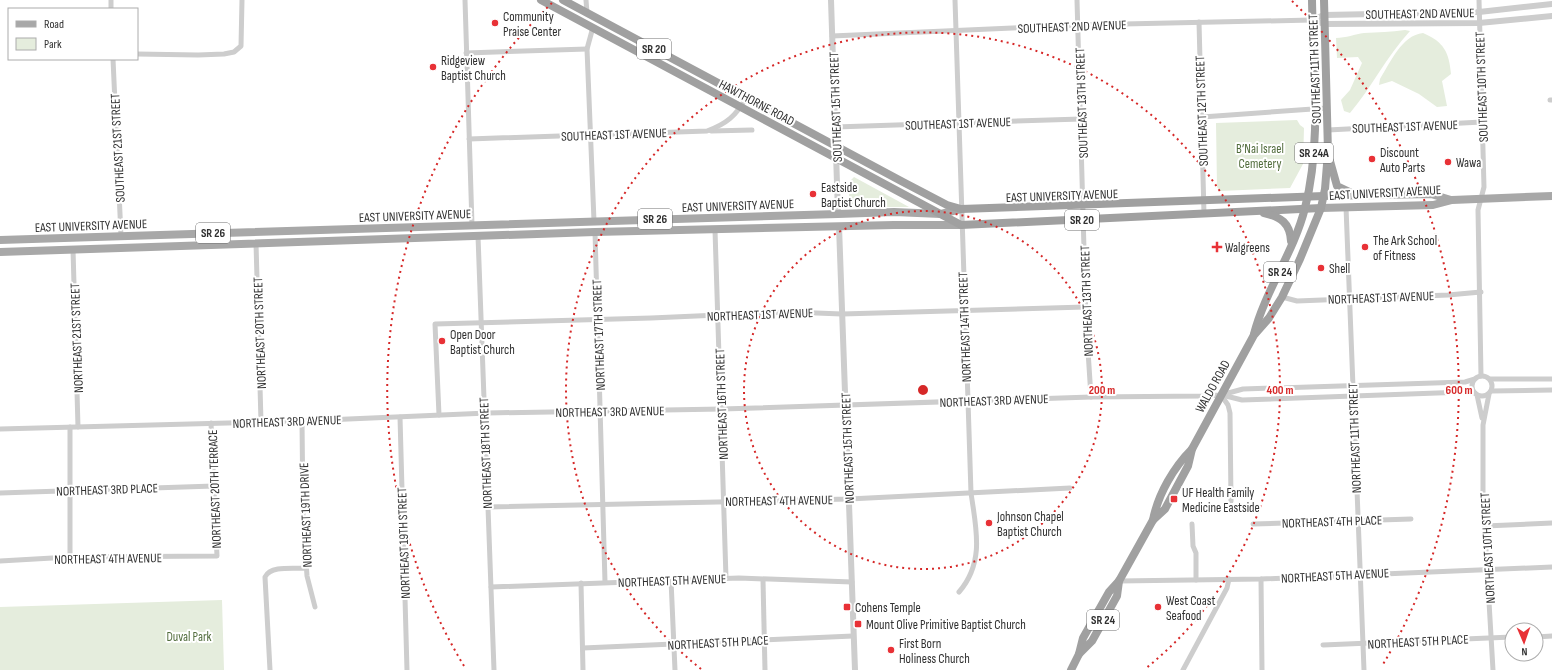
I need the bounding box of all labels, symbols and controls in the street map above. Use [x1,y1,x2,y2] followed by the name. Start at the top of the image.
[1365,5,1475,23] street label: SOUTHEAST 2ND AVENUE
[8,8,138,60] legend
[503,9,562,40] place label: Community Praise Center
[1305,14,1325,124] street label: SOUTHEAST 11TH STREET
[44,17,64,32] text: Road
[1017,17,1127,37] street label: SOUTHEAST 2ND AVENUE
[490,18,500,28] marker: Community Praise Center
[1472,31,1492,142] street label: SOUTHEAST 10TH STREET
[44,37,62,52] text: Park
[637,39,671,59] road number: SR 20
[1072,47,1092,158] street label: SOUTHEAST 13TH STREET
[826,52,846,162] street label: SOUTHEAST 15TH STREET
[441,53,506,84] place label: Ridgeview Baptist Church
[1192,55,1212,167] street label: SOUTHEAST 12TH STREET
[428,62,438,72] marker: Ridgeview Baptist Church
[716,76,797,129] street label: HAWTHORNE ROAD
[107,93,129,203] street label: SOUTHEAST 21ST STREET
[905,114,1011,134] street label: SOUTHEAST 1ST AVENUE
[1352,117,1458,137] street label: SOUTHEAST 1ST AVENUE
[561,125,667,145] street label: SOUTHEAST 1ST AVENUE
[1236,141,1284,172] park label: B’Nai Israel Cemetery
[1295,143,1333,163] road number: SR 24A
[1379,145,1425,176] place label: Discount Auto Parts
[1367,154,1377,164] marker: Discount Auto Parts
[1456,155,1481,171] place label: Wawa
[1443,157,1453,167] marker: Wawa
[821,180,886,211] place label: Eastside Baptist Church
[1329,182,1442,204] street label: EAST UNIVERSITY AVENUE
[1006,186,1118,206] street label: EAST UNIVERSITY AVENUE
[808,189,818,199] marker: Eastside Baptist Church
[682,196,794,216] street label: EAST UNIVERSITY AVENUE
[359,206,471,226] street label: EAST UNIVERSITY AVENUE
[638,209,672,229] road number: SR 26
[1065,210,1099,230] road number: SR 20
[35,216,147,236] street label: EAST UNIVERSITY AVENUE
[196,223,230,243] road number: SR 26
[1373,233,1437,264] place label: The Ark School of Fitness
[1225,240,1270,256] place label: Walgreens
[1212,242,1222,252] marker: Walgreens
[1360,242,1370,252] marker: The Ark School of Fitness
[1077,245,1097,357] street label: NORTHEAST 13TH STREET
[1329,261,1350,277] place label: Shell
[1264,262,1296,282] road number: SR 24
[1316,263,1326,273] marker: Shell
[955,272,975,382] street label: NORTHEAST 14TH STREET
[250,277,270,389] street label: NORTHEAST 20TH STREET
[589,279,609,391] street label: NORTHEAST 17TH STREET
[67,283,87,393] street label: NORTHEAST 21ST STREET
[1328,288,1435,308] street label: NORTHEAST 1ST AVENUE
[707,305,814,325] street label: NORTHEAST 1ST AVENUE
[450,327,515,358] place label: Open Door Baptist Church
[437,336,447,346] marker: Open Door Baptist Church
[712,348,732,460] street label: NORTHEAST 16TH STREET
[1192,357,1234,416] street label: WALDO ROAD
[916,383,930,397] centre of rings
[1089,383,1115,398] text: 200 m
[1267,383,1293,398] text: 400 m
[1345,383,1365,493] street label: NORTHEAST 11TH STREET
[1446,383,1472,398] text: 600 m
[939,391,1049,411] street label: NORTHEAST 3RD AVENUE
[838,392,858,504] street label: NORTHEAST 15TH STREET
[476,397,496,509] street label: NORTHEAST 18TH STREET
[555,403,665,421] street label: NORTHEAST 3RD AVENUE
[232,412,342,432] street label: NORTHEAST 3RD AVENUE
[205,429,225,549] street label: NORTHEAST 20TH TERRACE
[296,462,316,568] street label: NORTHEAST 19TH DRIVE
[56,480,158,500] street label: NORTHEAST 3RD PLACE
[1182,485,1260,516] place label: UF Health Family Medicine Eastside
[394,487,414,599] street label: NORTHEAST 19TH STREET
[725,492,833,510] street label: NORTHEAST 4TH AVENUE
[1477,492,1499,604] street label: NORTHEAST 10TH STREET
[1169,494,1179,504] marker: UF Health Family Medicine Eastside
[996,509,1064,540] place label: Johnson Chapel Baptist Church
[1281,512,1383,532] street label: NORTHEAST 4TH PLACE
[984,518,994,528] marker: Johnson Chapel Baptist Church
[54,550,162,568] street label: NORTHEAST 4TH AVENUE
[1281,565,1390,587] street label: NORTHEAST 5TH AVENUE
[618,571,726,591] street label: NORTHEAST 5TH AVENUE
[1166,593,1215,624] place label: West Coast Seafood
[855,600,921,616] place label: Cohens Temple
[842,602,852,612] marker: Cohens Temple
[1153,602,1163,612] marker: West Coast Seafood
[1087,610,1119,630] road number: SR 24
[866,617,1026,633] place label: Mount Olive Primitive Baptist Church
[853,619,863,629] marker: Mount Olive Primitive Baptist Church
[1504,622,1544,662] north arrow
[166,629,212,645] park label: Duval Park
[1367,631,1469,653] street label: NORTHEAST 5TH PLACE
[667,632,769,654] street label: NORTHEAST 5TH PLACE
[899,636,970,667] place label: First Born Holiness Church
[886,645,896,655] marker: First Born Holiness Church
[1521,645,1527,658] text: N

